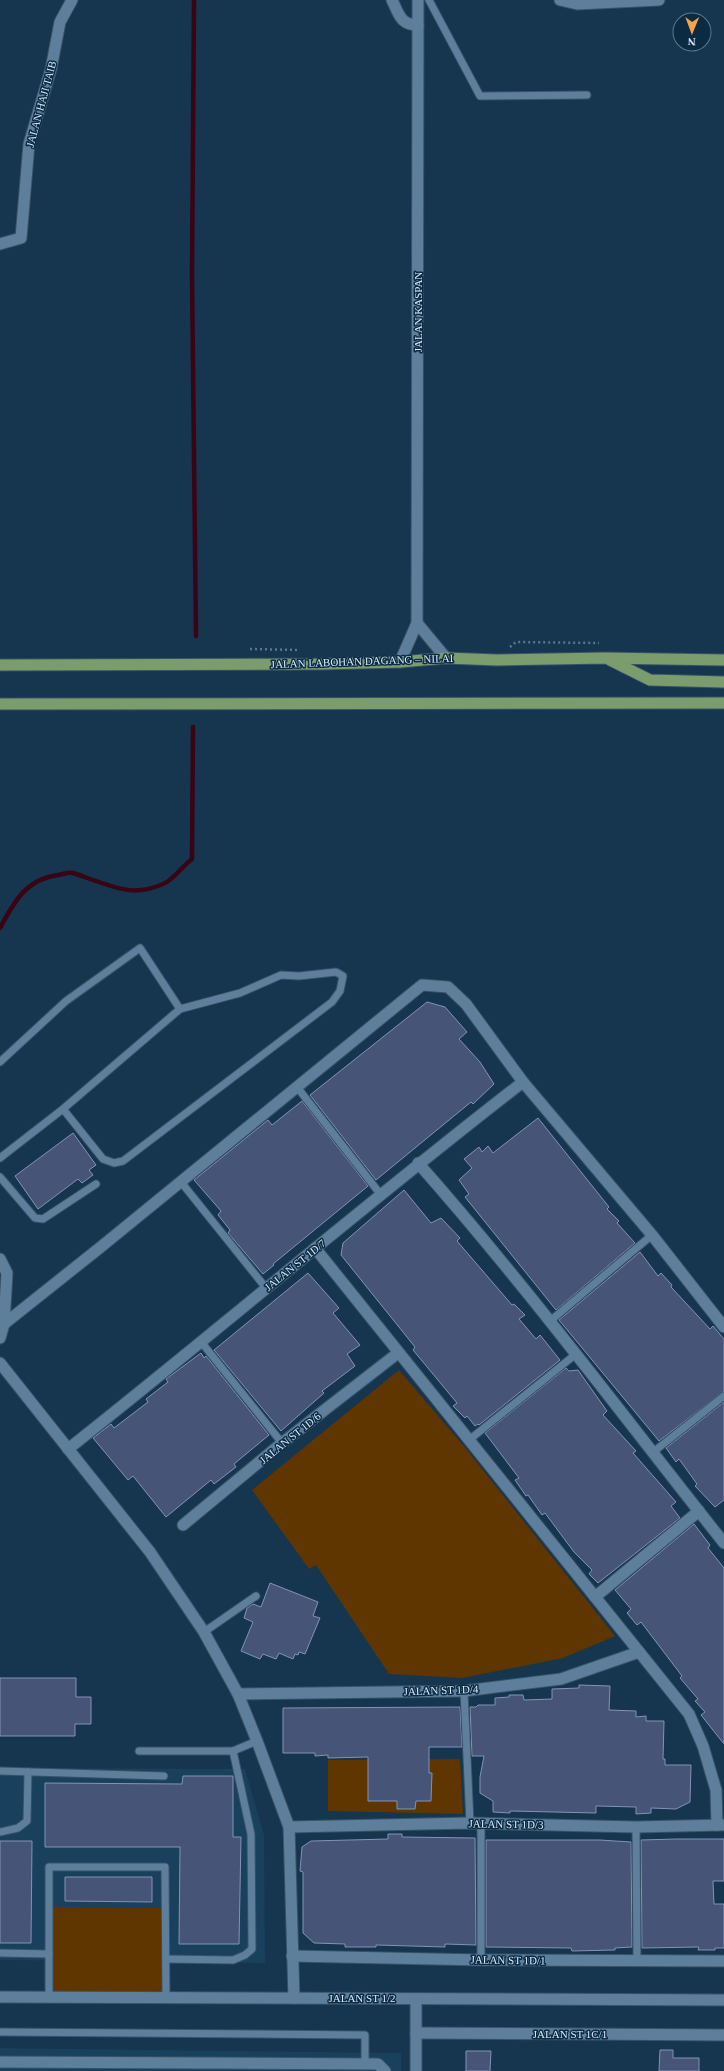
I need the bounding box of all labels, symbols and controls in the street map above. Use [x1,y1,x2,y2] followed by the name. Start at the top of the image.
[672,12,712,52] north arrow
[688,36,696,48] text: N
[24,60,58,148] street label: JALAN HAJI TAIB
[412,272,424,352] street label: JALAN KASPAN
[270,652,454,670] street label: JALAN LABOHAN DAGANG ‒ NILAI
[262,1236,328,1293] street label: JALAN ST 1D/7
[257,1409,323,1466] street label: JALAN ST 1D/6
[403,1683,479,1697] street label: JALAN ST 1D/4
[468,1817,544,1831] street label: JALAN ST 1D/3
[470,1953,546,1967] street label: JALAN ST 1D/1
[328,1992,396,2004] street label: JALAN ST 1/2
[533,2028,607,2040] street label: JALAN ST 1C/1

